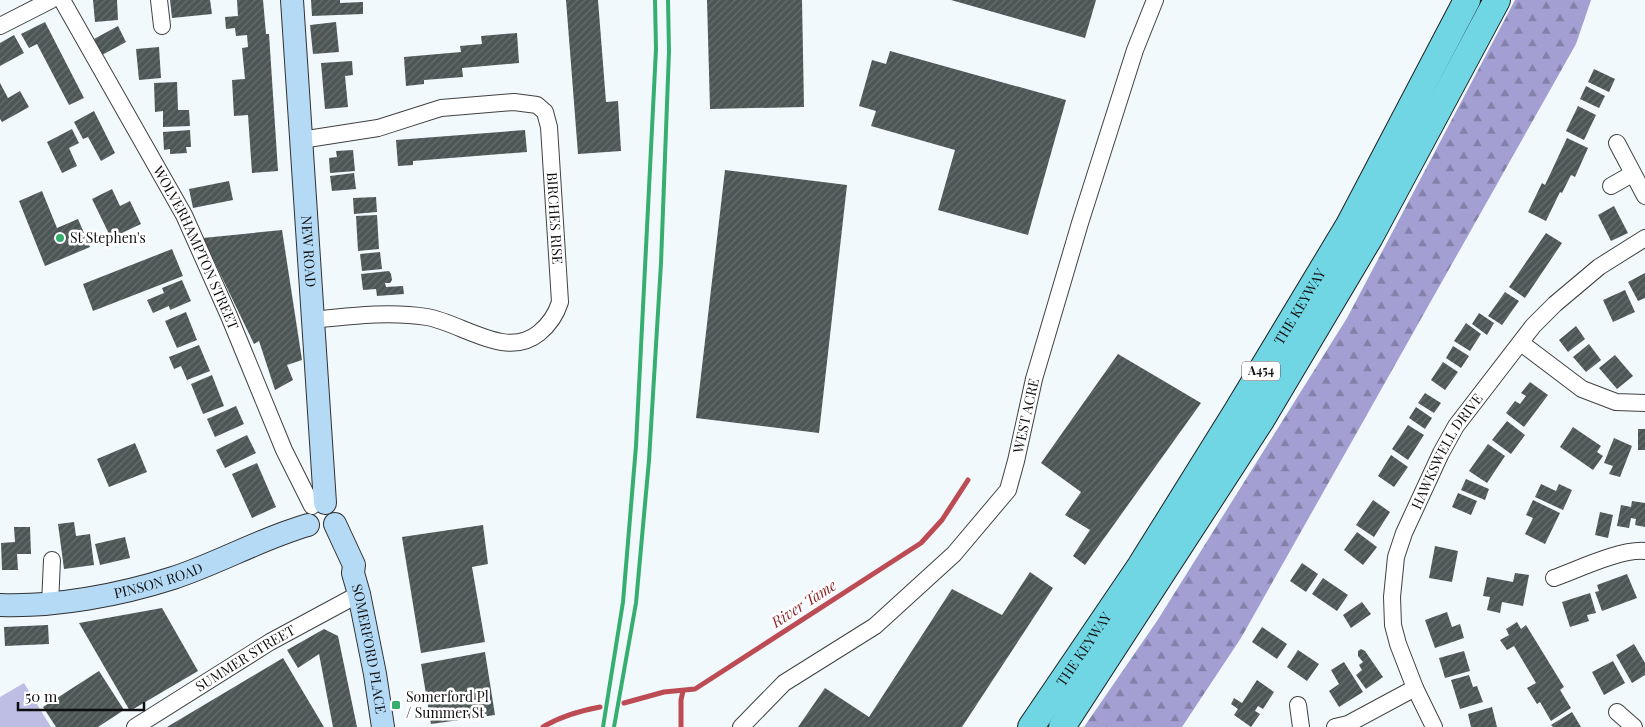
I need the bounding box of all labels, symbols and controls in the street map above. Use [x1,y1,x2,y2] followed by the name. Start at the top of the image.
[149,161,244,333] street label: WOLVERHAMPTON STREET
[543,172,568,265] street label: BIRCHES RISE
[297,215,321,288] street label: NEW ROAD
[70,228,146,247] place label: St Stephen's
[54,232,66,244] marker: St Stephen's
[1269,264,1330,348] street label: THE KEYWAY
[1242,362,1280,381] road number: A454
[1008,376,1043,456] street label: WEST ACRE
[1406,389,1487,512] street label: HAWKSWELL DRIVE
[112,558,205,602] street label: PINSON ROAD
[766,574,840,632] water label: River Tame
[348,582,391,715] street label: SOMERFORD PLACE
[1051,608,1116,690] street label: THE KEYWAY
[192,620,299,696] street label: SUMMER STREET
[18,680,144,712] scale bar
[25,686,58,706] text: 50 m
[406,687,489,722] place label: Somerford Pl / Summer St
[390,699,402,711] marker: Somerford Pl / Summer St

